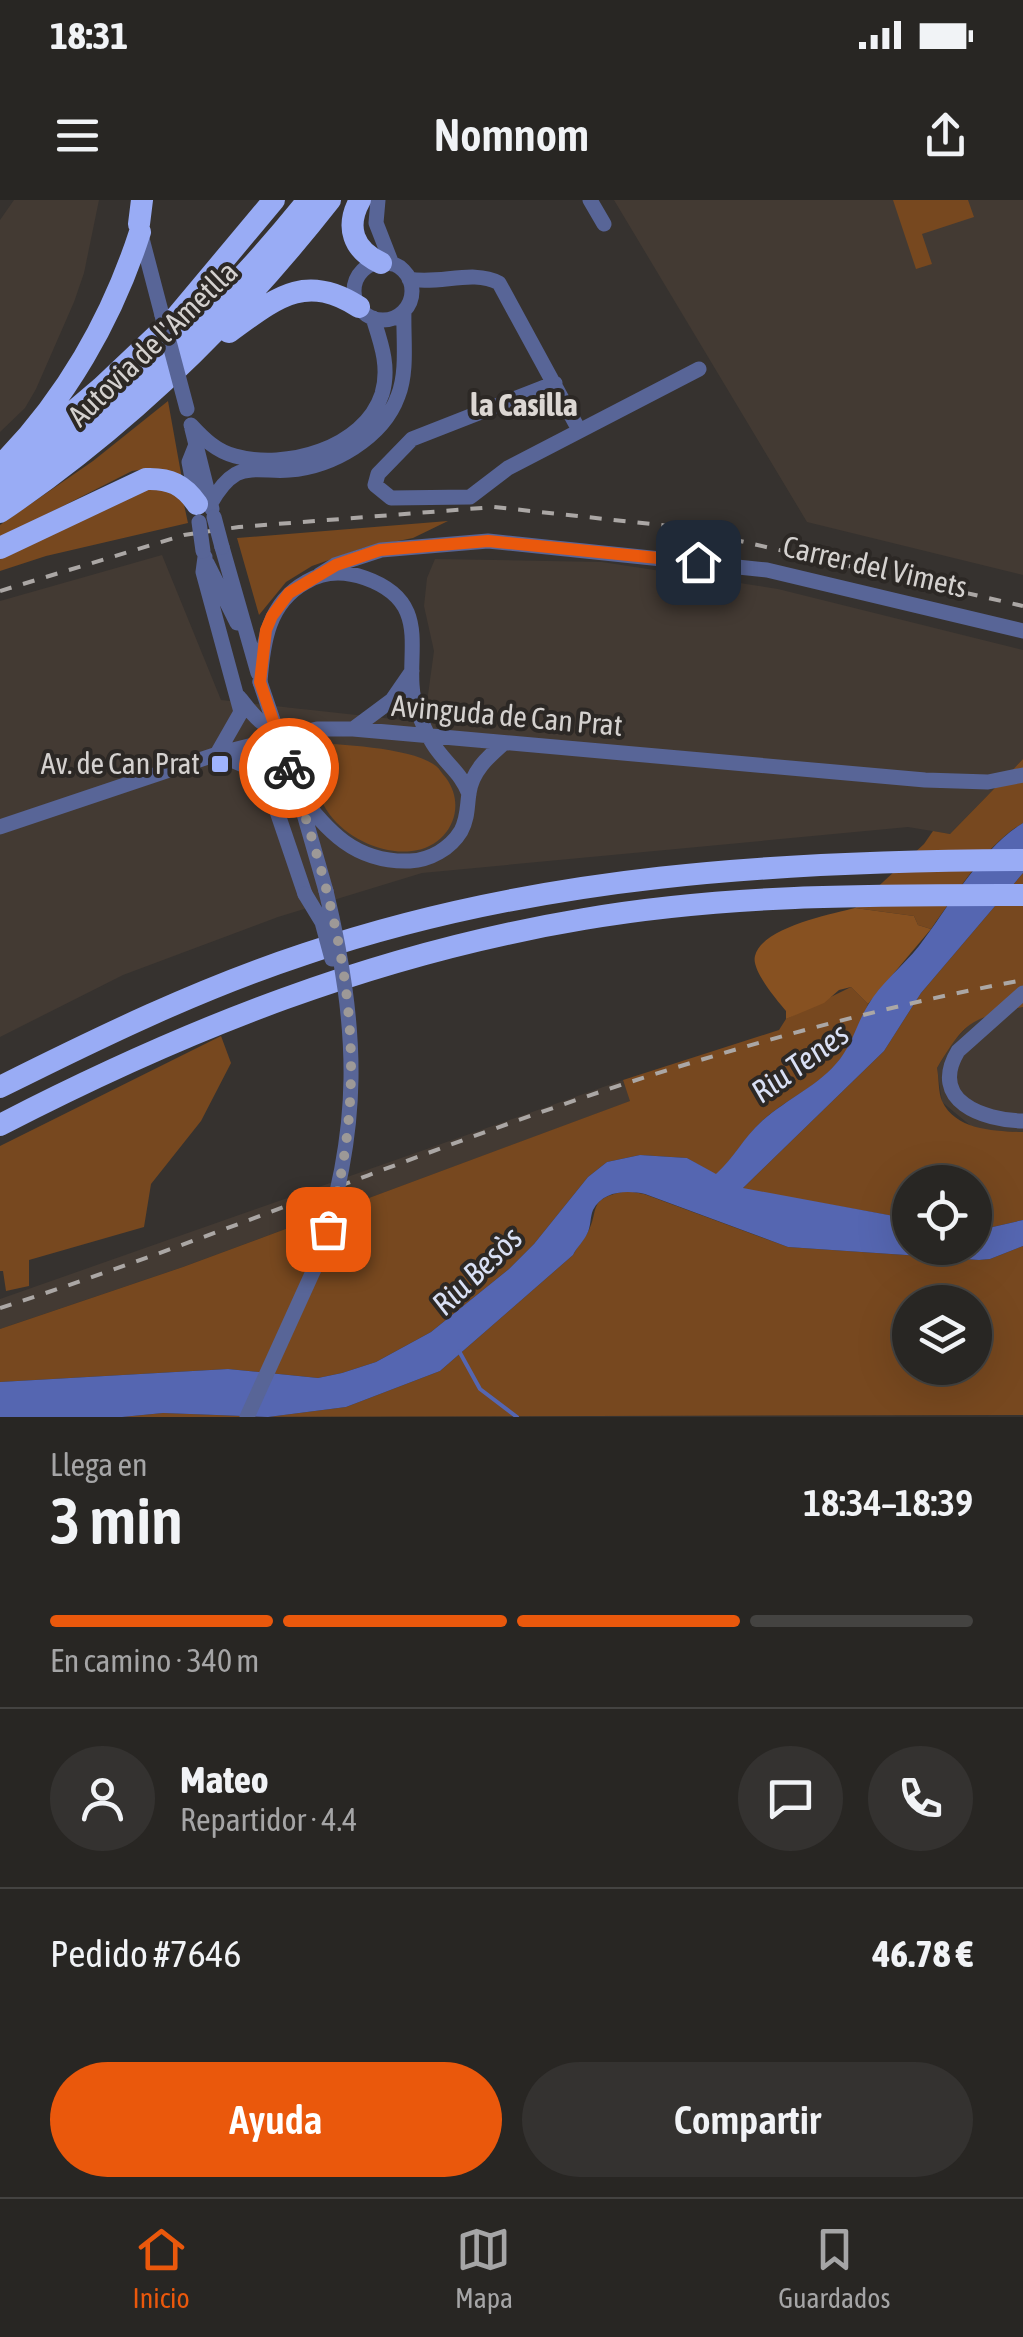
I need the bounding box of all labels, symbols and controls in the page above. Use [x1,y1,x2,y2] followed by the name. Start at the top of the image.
[50,14,128,57] text: 18:31
[50,108,105,163] icon: menu
[918,108,973,163] icon: share
[434,109,589,161] text: Nomnom
[61,254,244,433] street label: Autovia de l'Ametlla
[470,386,578,423] district label: la Casilla
[656,520,741,605] pin
[780,528,970,604] street label: Carrer del Vimets
[671,535,726,590] icon: home
[390,688,624,742] street label: Avinguda de Can Prat
[239,718,339,818] courier
[262,741,317,796] icon: bike
[41,746,200,780] place label: Av. de Can Prat
[209,753,231,775] marker: Av. de Can Prat
[744,1015,856,1110] water label: Riu Tenes
[892,1165,992,1385] map controls
[892,1165,992,1265] button: locate
[286,1187,371,1272] pin
[301,1202,356,1257] icon: bag
[424,1219,529,1322] water label: Riu Besòs
[892,1285,992,1385] button: layers
[50,1446,148,1483] text: Llega en
[803,1481,973,1524] text: 18:34–18:39
[50,1483,183,1558] text: 3 min
[50,1642,259,1679] text: En camino · 340 m
[50,1746,155,1851] button: person
[738,1746,843,1851] button: chat
[868,1746,973,1851] button: phone
[180,1758,269,1801] text: Mateo
[180,1801,357,1838] text: Repartidor · 4.4
[50,1932,241,1975] text: Pedido #7646
[872,1932,973,1975] text: 46.78 €
[50,2062,502,2177] button: Ayuda
[522,2062,973,2177] button: Compartir
[133,2222,190,2314] tab: Inicio
[455,2222,513,2314] tab: Mapa
[778,2222,890,2314] tab: Guardados

